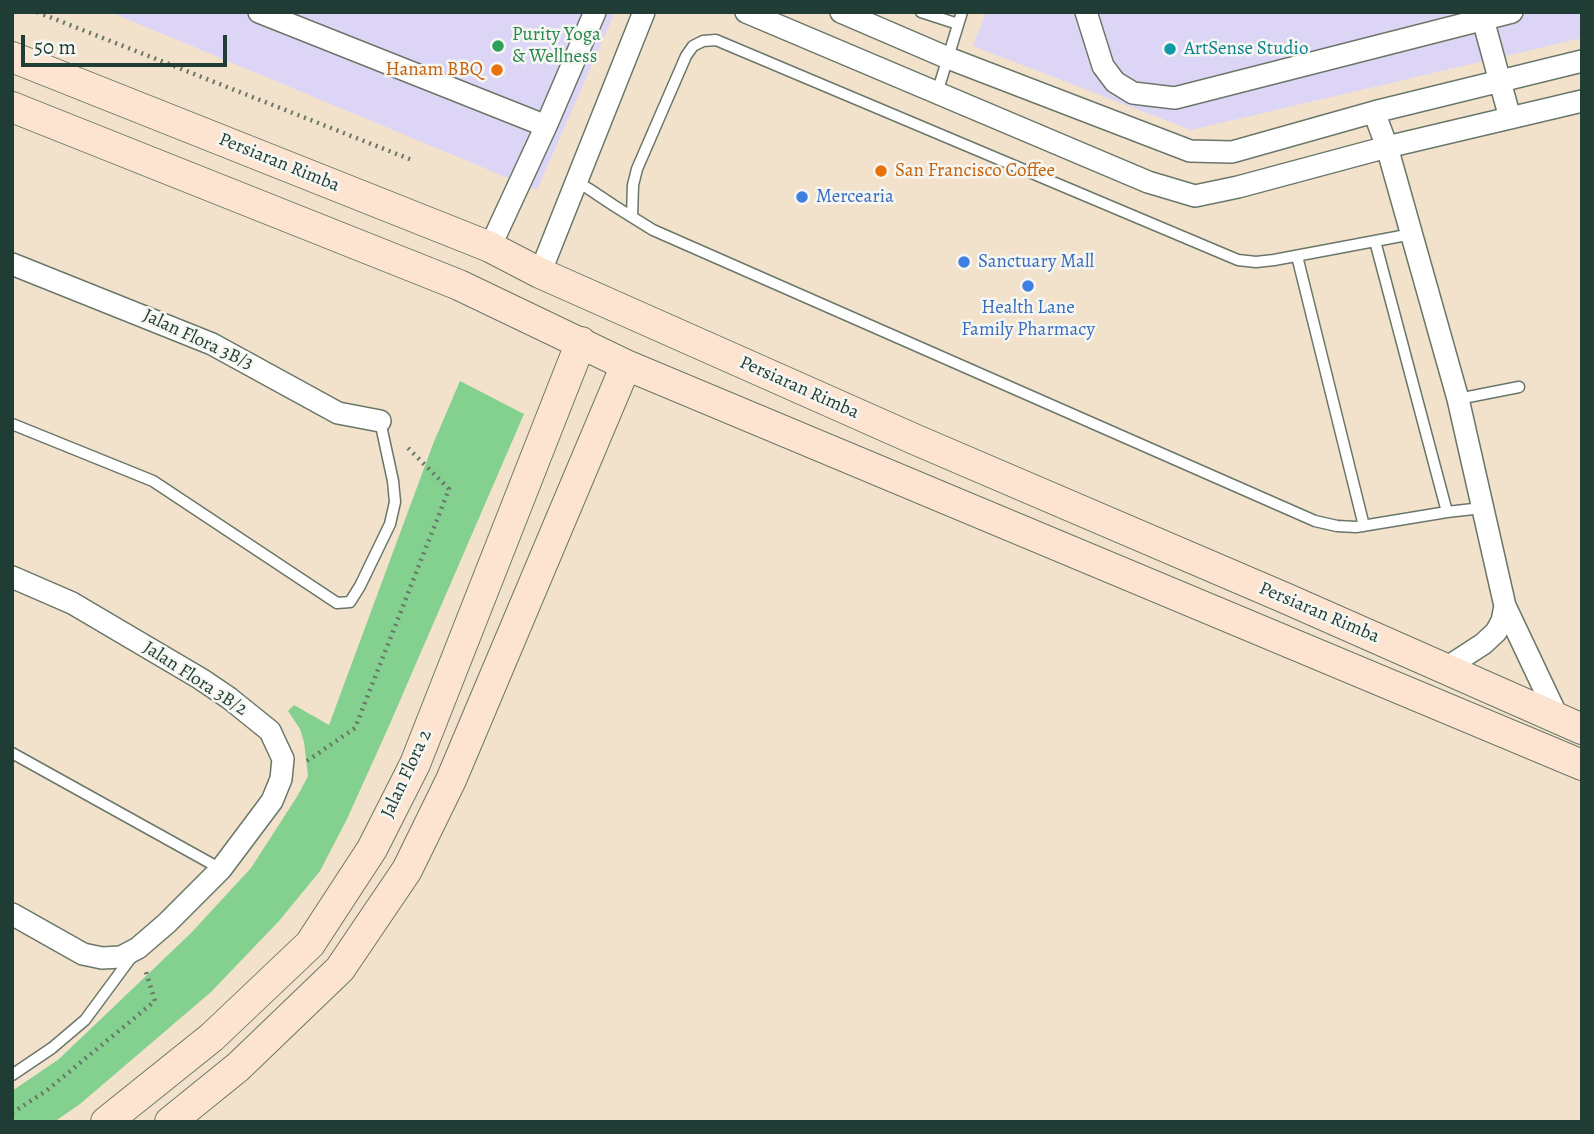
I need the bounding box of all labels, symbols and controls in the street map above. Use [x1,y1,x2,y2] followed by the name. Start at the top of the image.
[24,21,231,65] scale bar
[512,24,601,68] place label: Purity Yoga & Wellness
[34,33,76,61] text: 50 m
[490,38,506,54] marker: Purity Yoga & Wellness
[1184,38,1308,60] place label: ArtSense Studio
[1162,41,1178,57] marker: ArtSense Studio
[385,59,483,81] place label: Hanam BBQ
[489,62,505,78] marker: Hanam BBQ
[215,128,343,198] street label: Persiaran Rimba
[895,160,1055,182] place label: San Francisco Coffee
[873,163,889,179] marker: San Francisco Coffee
[816,186,894,208] place label: Mercearia
[794,189,810,205] marker: Mercearia
[978,251,1094,273] place label: Sanctuary Mall
[956,254,972,270] marker: Sanctuary Mall
[1020,278,1036,294] marker: Health Lane Family Pharmacy
[961,297,1095,341] place label: Health Lane Family Pharmacy
[139,305,257,375] street label: Jalan Flora 3B/3
[736,351,862,425] street label: Persiaran Rimba
[1255,577,1383,649] street label: Persiaran Rimba
[138,637,252,721] street label: Jalan Flora 3B/2
[377,726,437,822] street label: Jalan Flora 2

